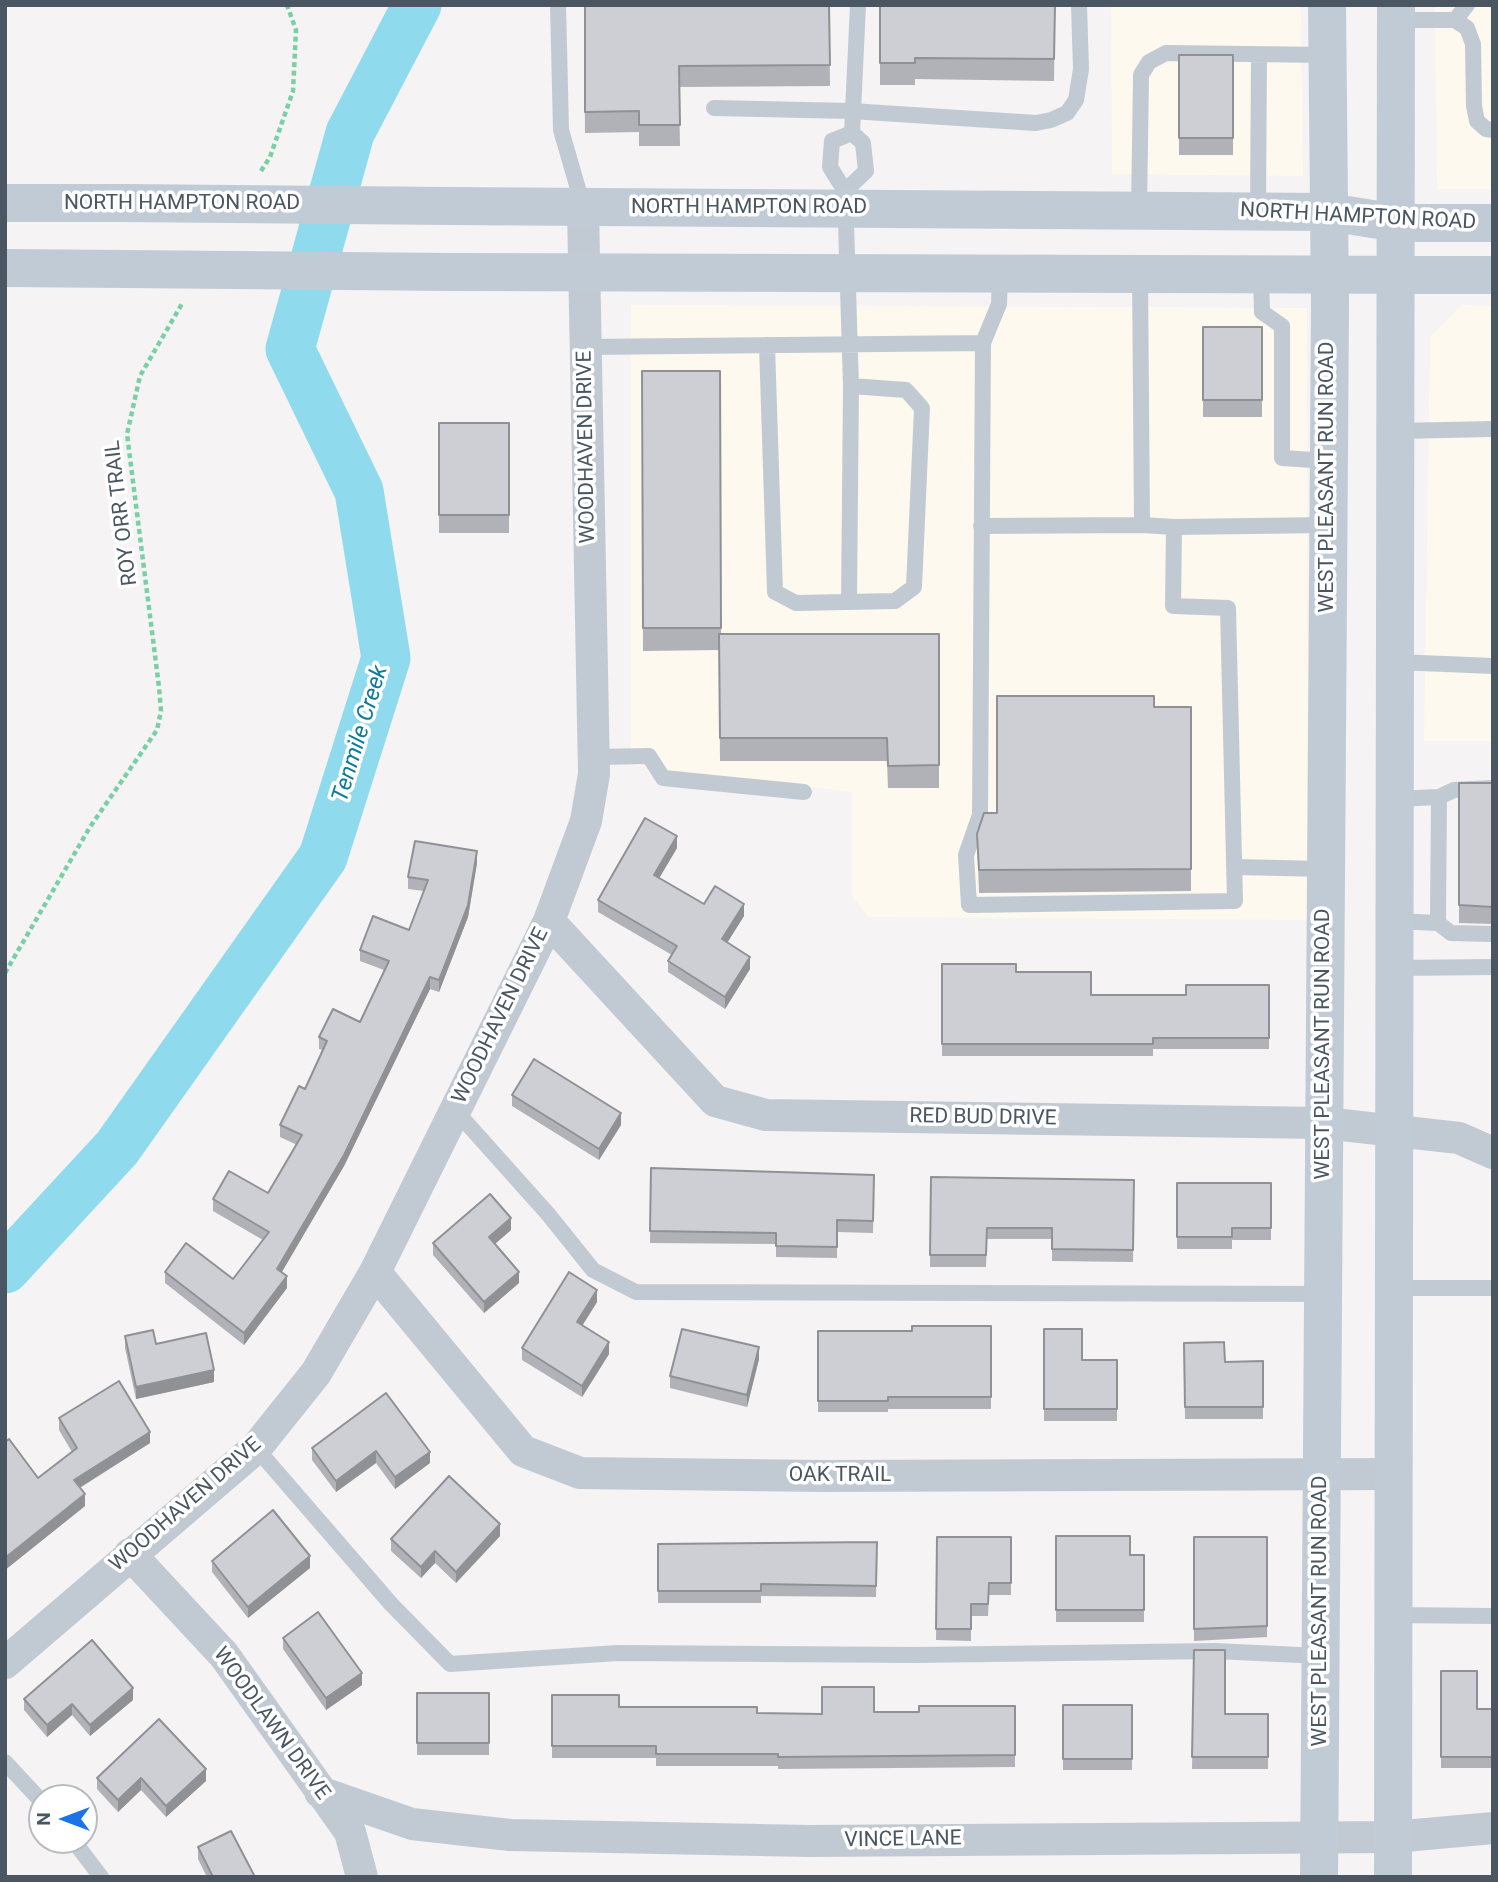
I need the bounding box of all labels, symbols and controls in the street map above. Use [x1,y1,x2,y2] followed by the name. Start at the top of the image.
[64,191,300,217] street label: NORTH HAMPTON ROAD
[631,195,867,221] street label: NORTH HAMPTON ROAD
[1239,198,1477,236] street label: NORTH HAMPTON ROAD
[1315,342,1341,612] street label: WEST PLEASANT RUN ROAD
[573,351,601,543] street label: WOODHAVEN DRIVE
[101,439,143,587] street label: ROY ORR TRAIL
[327,663,395,805] water label: Tenmile Creek
[1311,909,1337,1179] street label: WEST PLEASANT RUN ROAD
[447,924,555,1108] street label: WOODHAVEN DRIVE
[909,1104,1057,1132] street label: RED BUD DRIVE
[105,1432,267,1578] street label: WOODHAVEN DRIVE
[789,1463,891,1489] street label: OAK TRAIL
[1308,1476,1334,1746] street label: WEST PLEASANT RUN ROAD
[207,1643,335,1805] street label: WOODLAWN DRIVE
[28,1784,98,1854] north arrow
[32,1812,55,1826] text: N
[844,1826,962,1854] street label: VINCE LANE

